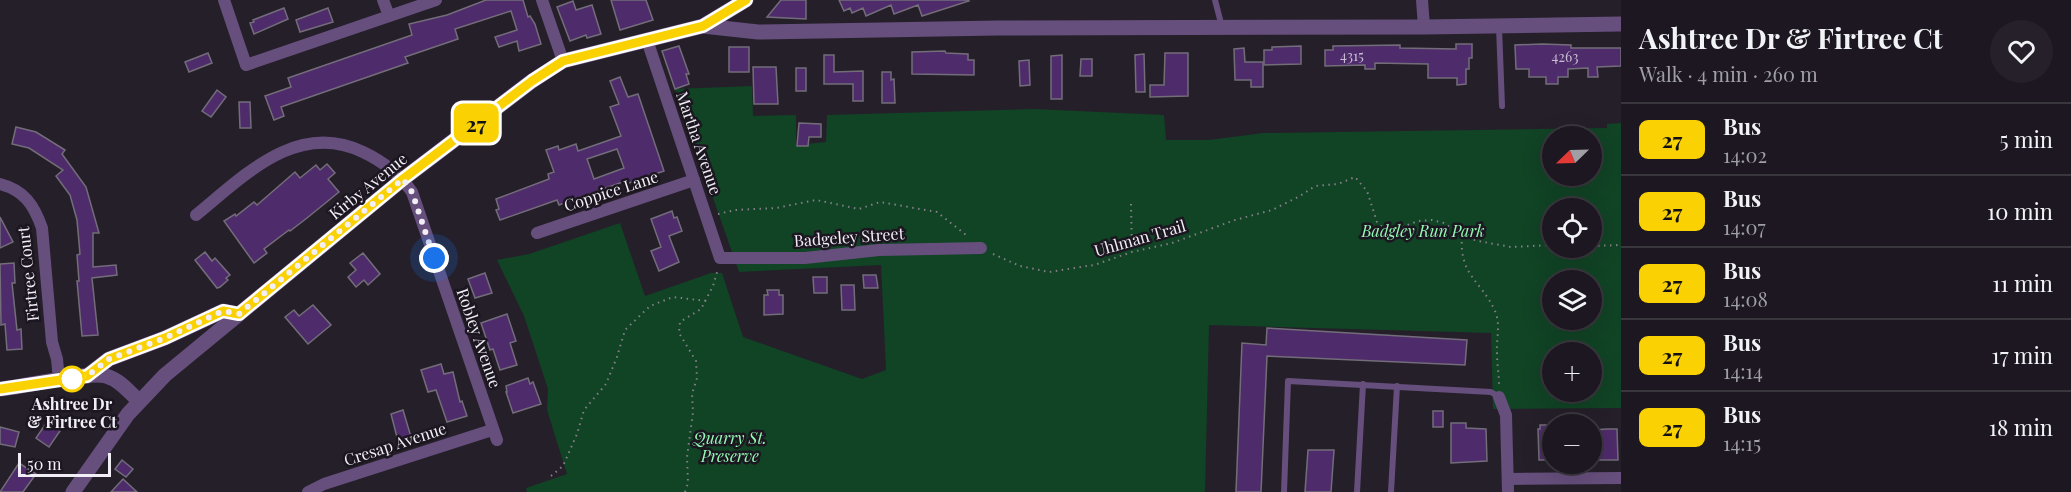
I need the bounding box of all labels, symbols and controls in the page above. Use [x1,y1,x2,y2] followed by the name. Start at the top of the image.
[1639,19,1943,56] text: Ashtree Dr & Firtree Ct
[1990,20,2053,83] button: heart
[1340,46,1364,65] house number: 4315
[1551,47,1579,66] house number: 4263
[1639,60,1818,87] text: Walk · 4 min · 260 m
[672,88,727,197] street label: Martha Avenue
[449,104,503,142] line badge: 27
[466,109,486,137] text: 27
[1723,111,1761,141] text: Bus
[2000,124,2053,154] text: 5 min
[1662,125,1682,153] text: 27
[1542,126,1602,186] north arrow
[1542,126,1602,474] map controls
[1723,141,1767,168] text: 14:02
[324,148,411,224] street label: Kirby Avenue
[561,165,661,216] street label: Coppice Lane
[1723,183,1761,213] text: Bus
[1987,196,2053,226] text: 10 min
[1662,197,1682,225] text: 27
[1542,198,1602,258] button: locate
[1723,213,1766,240] text: 14:07
[1092,214,1188,261] street label: Uhlman Trail
[1360,220,1485,241] park label: Badgley Run Park
[793,222,905,251] street label: Badgeley Street
[12,225,43,323] street label: Firtree Court
[419,243,449,273] your location
[1723,255,1761,285] text: Bus
[1992,268,2053,298] text: 11 min
[1662,269,1682,297] text: 27
[1542,270,1602,330] button: layers
[453,285,506,391] street label: Robley Avenue
[1723,285,1768,312] text: 14:08
[1723,327,1761,357] text: Bus
[1992,340,2053,370] text: 17 min
[1662,341,1682,369] text: 27
[1542,342,1602,402] button: +
[1723,357,1763,384] text: 14:14
[59,366,85,392] marker: Ashtree Dr & Firtree Ct
[27,393,117,432] place label: Ashtree Dr & Firtree Ct
[1723,399,1761,429] text: Bus
[1989,412,2053,442] text: 18 min
[1662,413,1682,441] text: 27
[1542,414,1602,474] button: −
[341,417,449,470] street label: Cresap Avenue
[692,427,767,466] park label: Quarry St. Preserve
[1723,429,1761,456] text: 14:15
[18,450,111,478] scale bar
[27,453,61,474] text: 50 m

